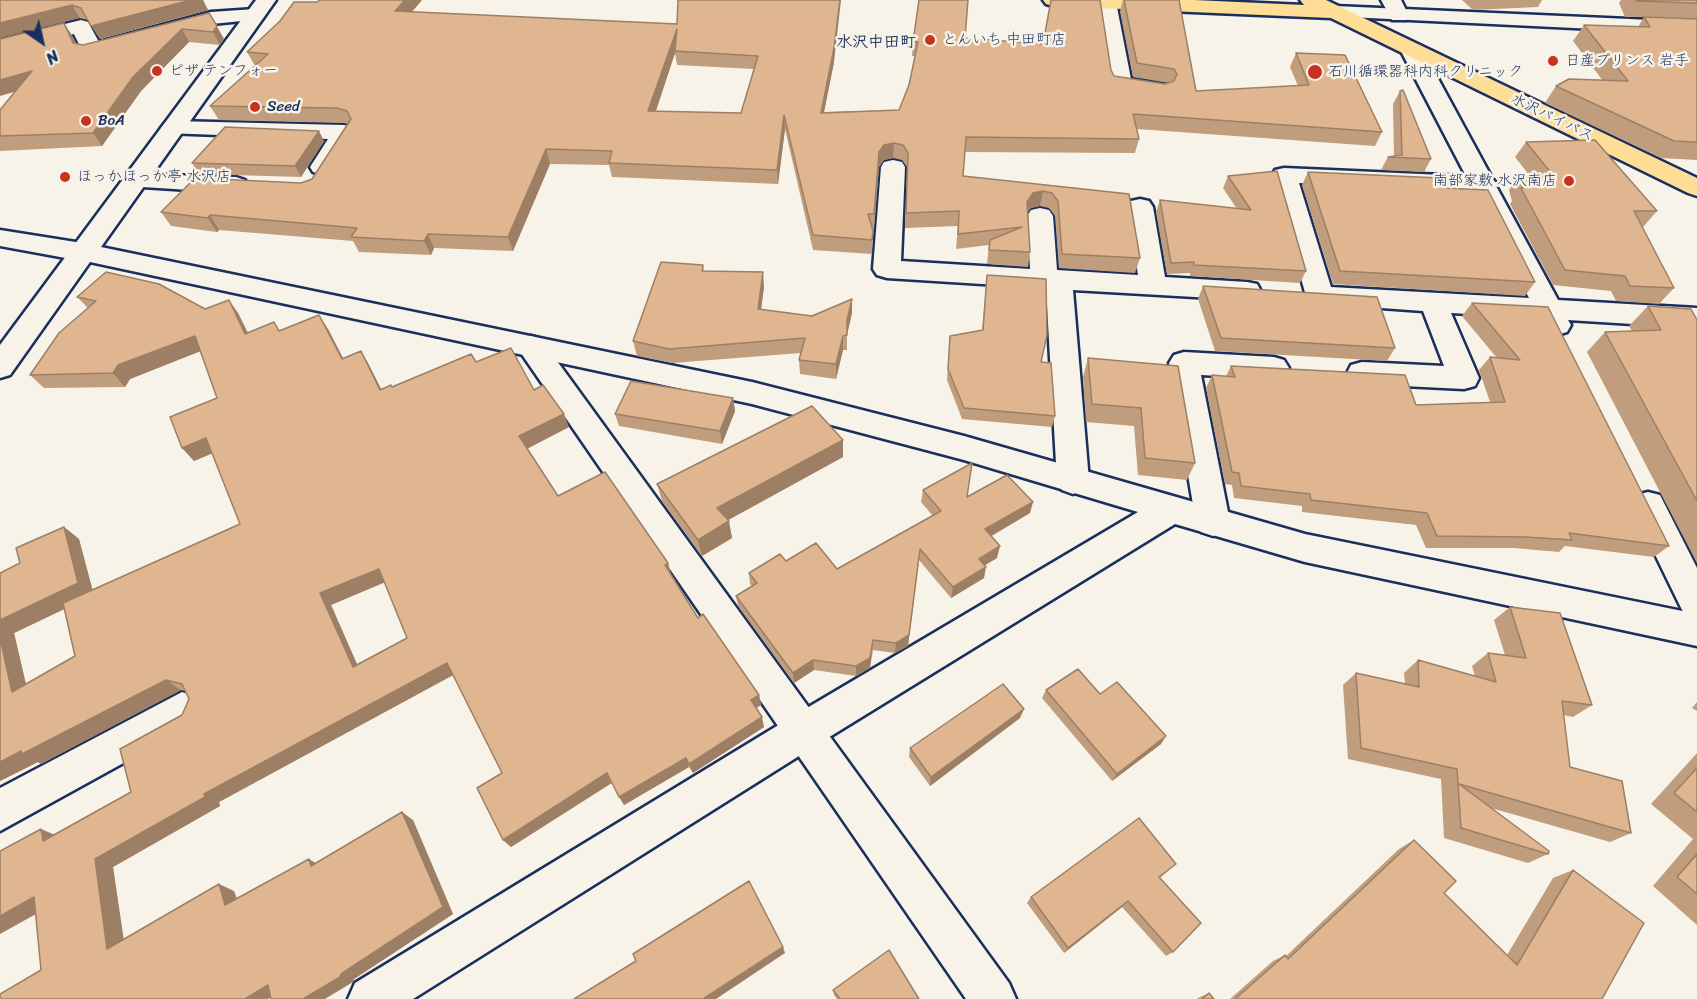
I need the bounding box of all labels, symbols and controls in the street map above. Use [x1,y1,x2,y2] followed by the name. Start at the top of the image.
[12,12,72,72] north arrow
[942,31,1066,49] place label: とんいち 中田町店
[836,33,916,53] district label: 水沢中田町
[923,33,937,47] marker: とんいち 中田町店
[40,42,65,72] text: N
[1565,52,1689,70] place label: 日産プリンス 岩手
[1546,54,1560,68] marker: 日産プリンス 岩手
[169,62,278,80] place label: ピザ テンフォー
[1306,63,1324,81] marker: 石川循環器科内科クリニック
[1328,63,1523,81] place label: 石川循環器科内科クリニック
[150,64,164,78] marker: ピザ テンフォー
[1508,90,1596,146] street label: 水沢バイパス
[267,98,300,116] place label: Seed
[248,100,262,114] marker: Seed
[98,112,125,130] place label: BoA
[79,114,93,128] marker: BoA
[77,168,231,186] place label: ほっかほっか亭 水沢店
[58,170,72,184] marker: ほっかほっか亭 水沢店
[1433,172,1557,190] place label: 南部家敷 水沢南店
[1562,174,1576,188] marker: 南部家敷 水沢南店

